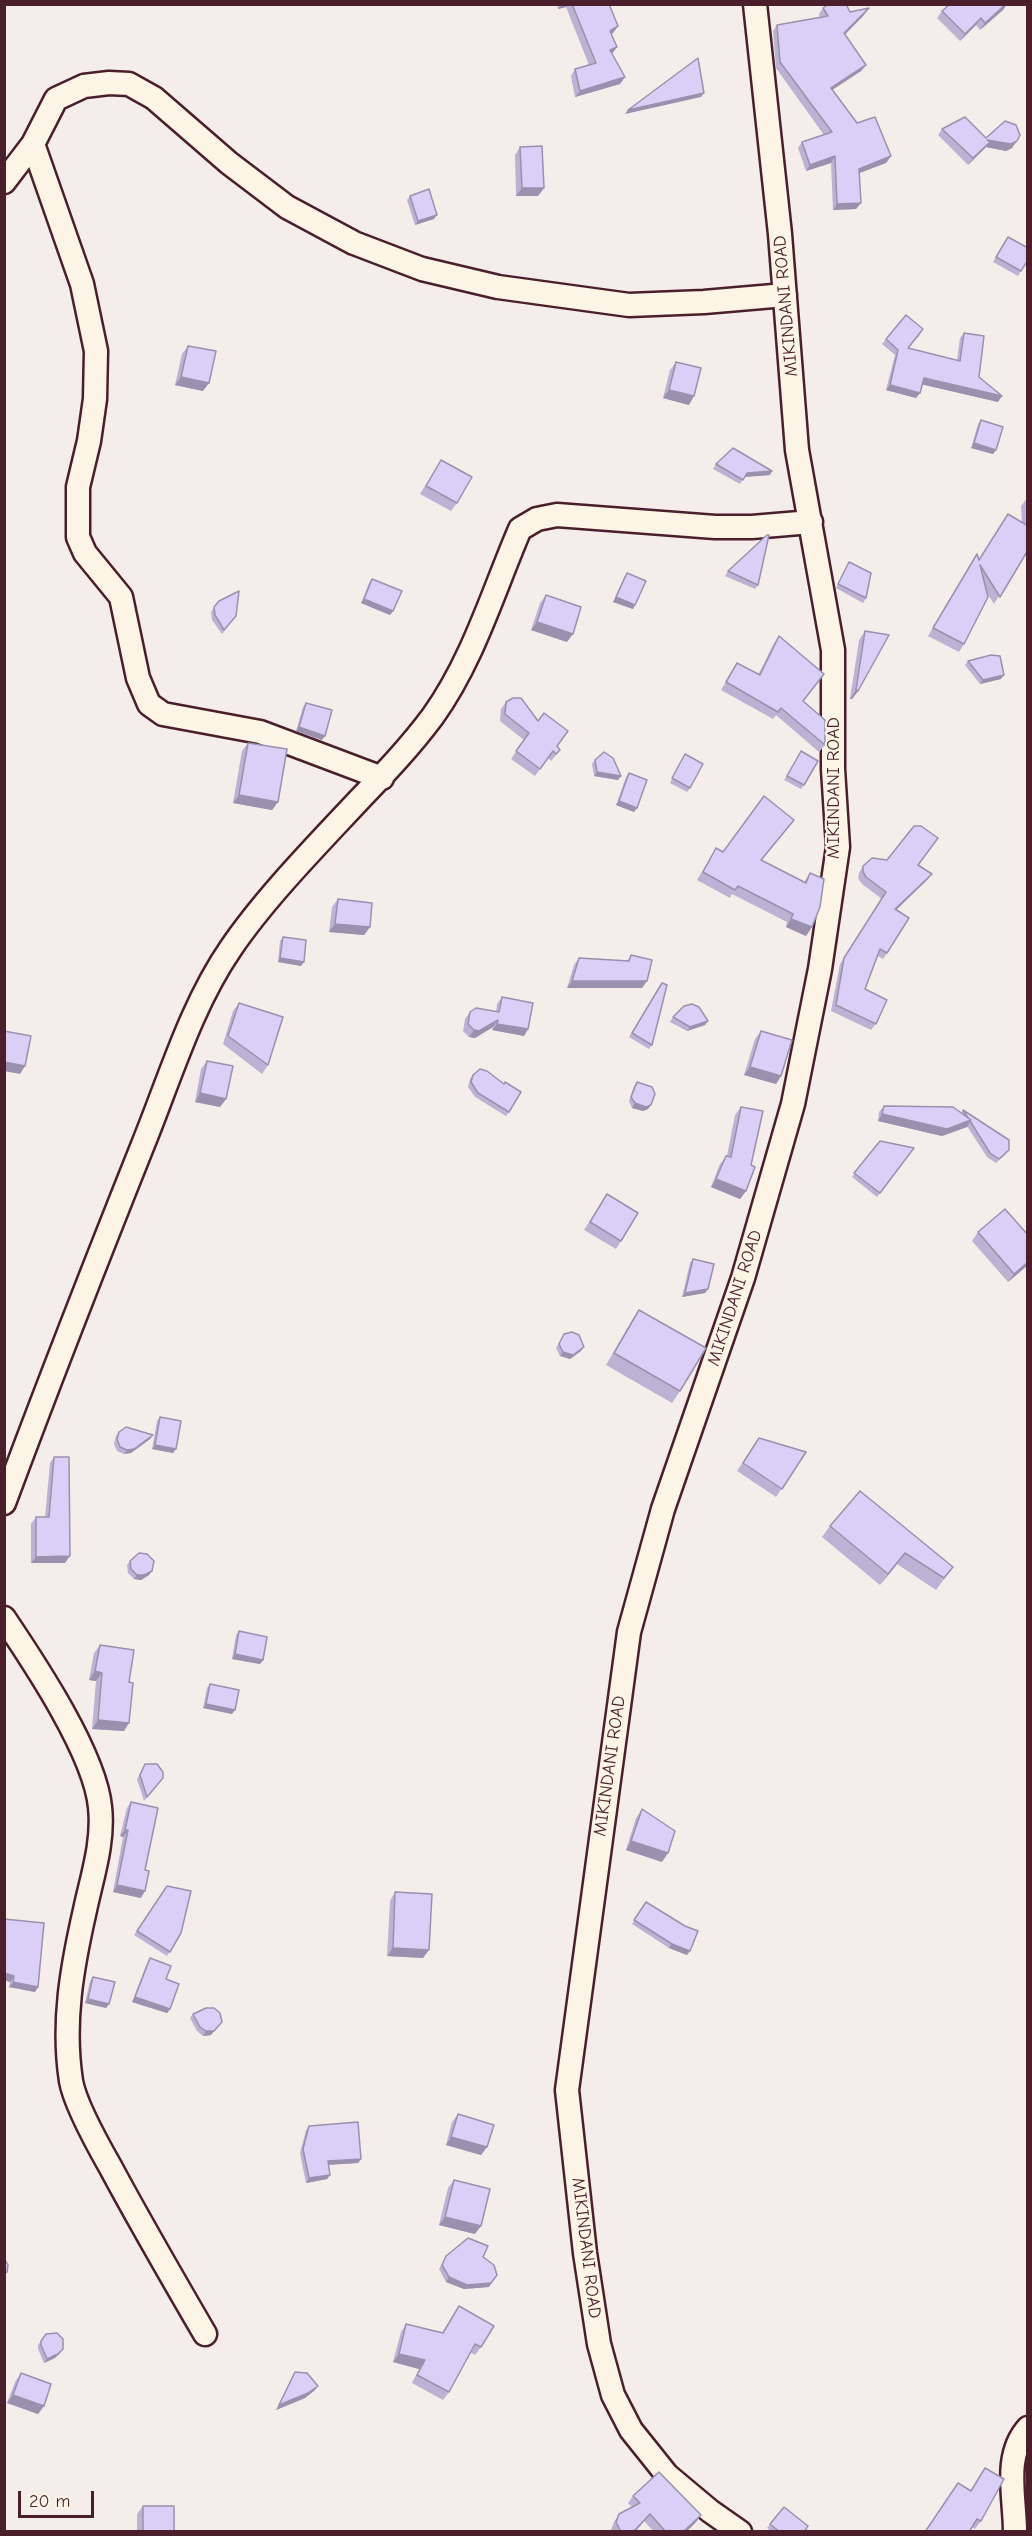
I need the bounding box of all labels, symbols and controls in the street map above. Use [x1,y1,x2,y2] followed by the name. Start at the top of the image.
[769,234,803,378] street label: MIKINDANI ROAD
[823,717,845,859] street label: MIKINDANI ROAD
[703,1227,767,1369] street label: MIKINDANI ROAD
[589,1694,631,1838] street label: MIKINDANI ROAD
[567,2176,605,2320] street label: MIKINDANI ROAD
[21,2479,98,2517] scale bar
[29,2491,70,2512] text: 20 m

